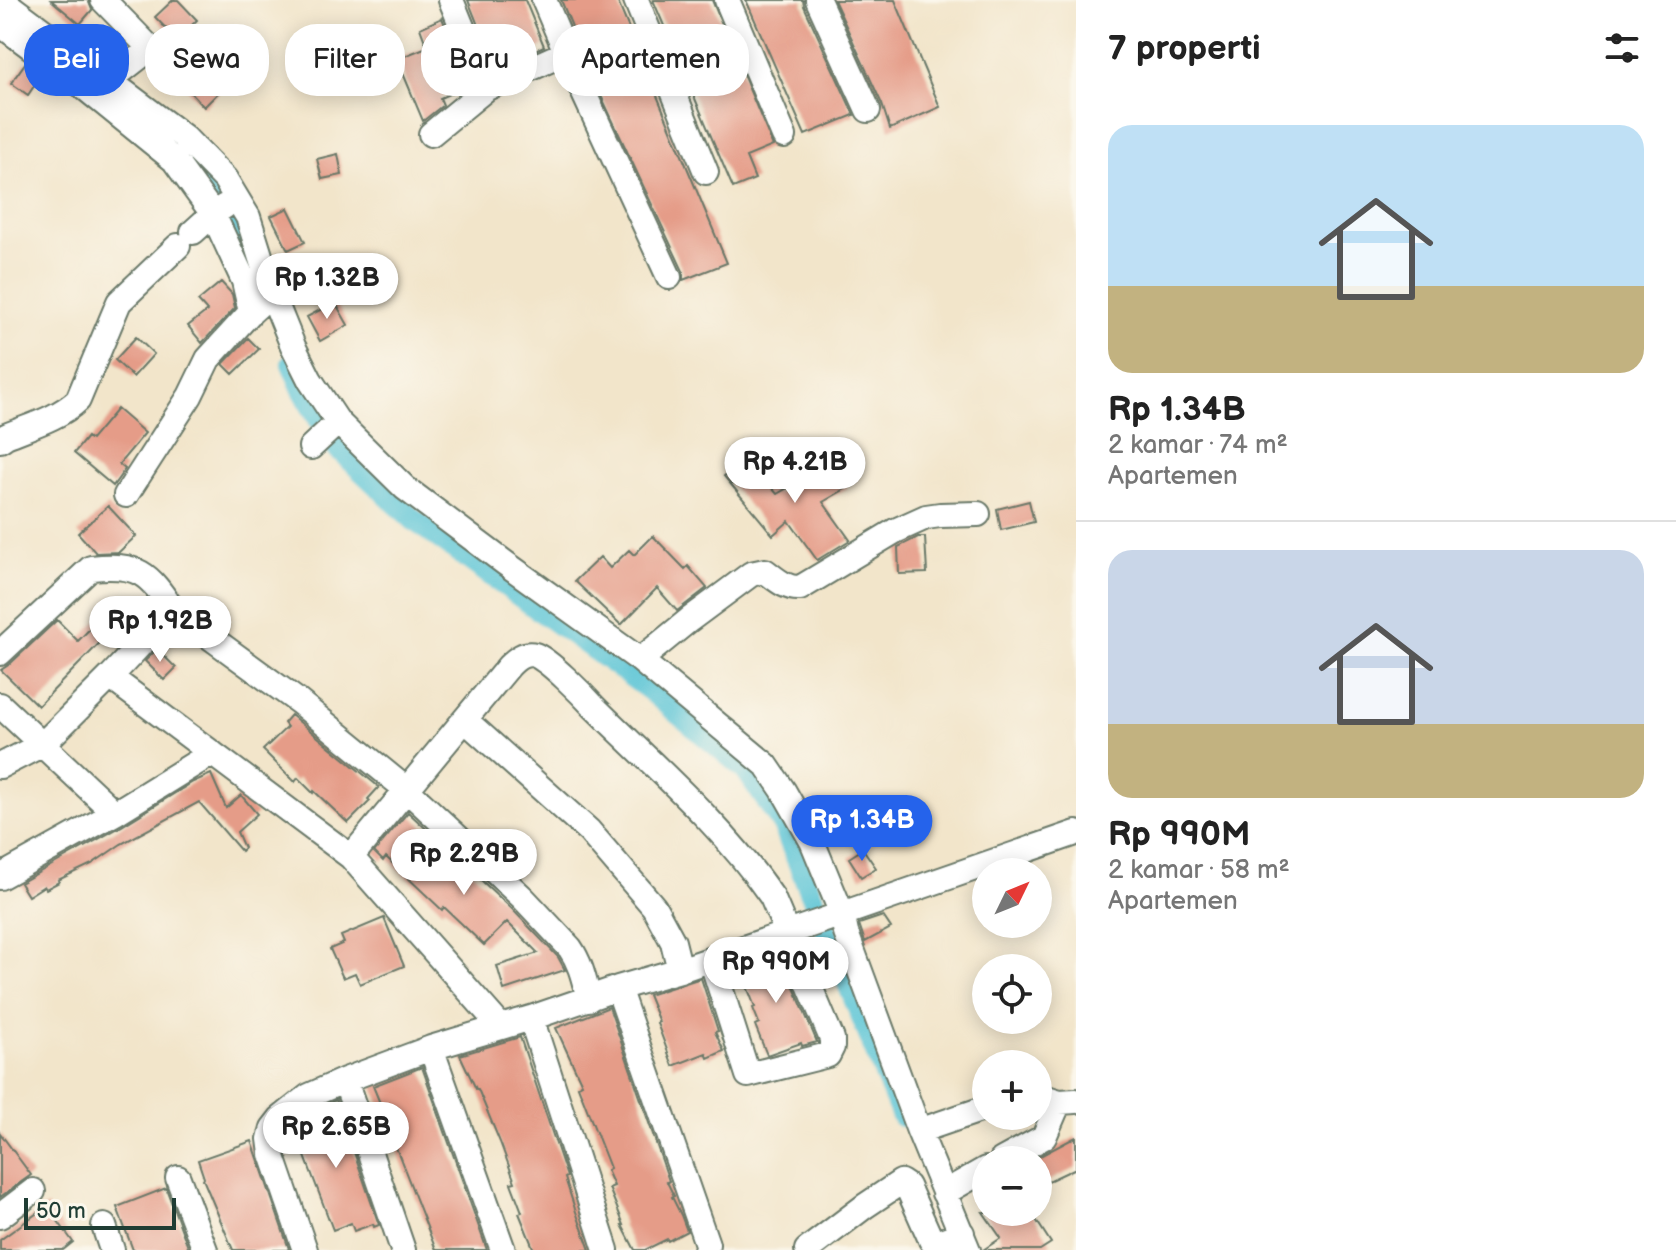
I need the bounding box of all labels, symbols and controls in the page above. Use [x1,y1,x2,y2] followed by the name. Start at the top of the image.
[24,24,129,96] chip: Beli
[145,24,269,96] chip: Sewa
[285,24,405,96] chip: Filter
[421,24,537,96] chip: Baru
[553,24,749,96] chip: Apartemen
[1600,26,1644,70] icon: filters
[1108,28,1260,69] text: 7 properti
[1304,177,1448,321] icon: home
[244,253,410,321] pin: Rp 1.32B
[274,263,380,294] text: Rp 1.32B
[1108,389,1246,430] text: Rp 1.34B
[1108,430,1288,461] text: 2 kamar · 74 m²
[712,437,878,505] pin: Rp 4.21B
[742,447,848,478] text: Rp 4.21B
[1108,461,1238,492] text: Apartemen
[77,596,243,664] pin: Rp 1.92B
[1304,602,1448,746] icon: home
[107,606,213,637] text: Rp 1.92B
[779,795,945,863] pin: Rp 1.34B
[809,805,915,836] text: Rp 1.34B
[1108,814,1250,855] text: Rp 990M
[381,829,547,897] pin: Rp 2.29B
[409,839,519,870] text: Rp 2.29B
[1108,855,1290,886] text: 2 kamar · 58 m²
[972,858,1052,938] north arrow
[972,858,1052,1226] map controls
[1108,886,1238,917] text: Apartemen
[702,937,850,1005] pin: Rp 990M
[722,947,830,978] text: Rp 990M
[972,954,1052,1034] button: locate
[972,1050,1052,1130] button: +
[253,1102,419,1170] pin: Rp 2.65B
[281,1112,391,1143] text: Rp 2.65B
[972,1146,1052,1226] button: −
[24,1194,176,1230] scale bar
[36,1198,86,1225] text: 50 m

